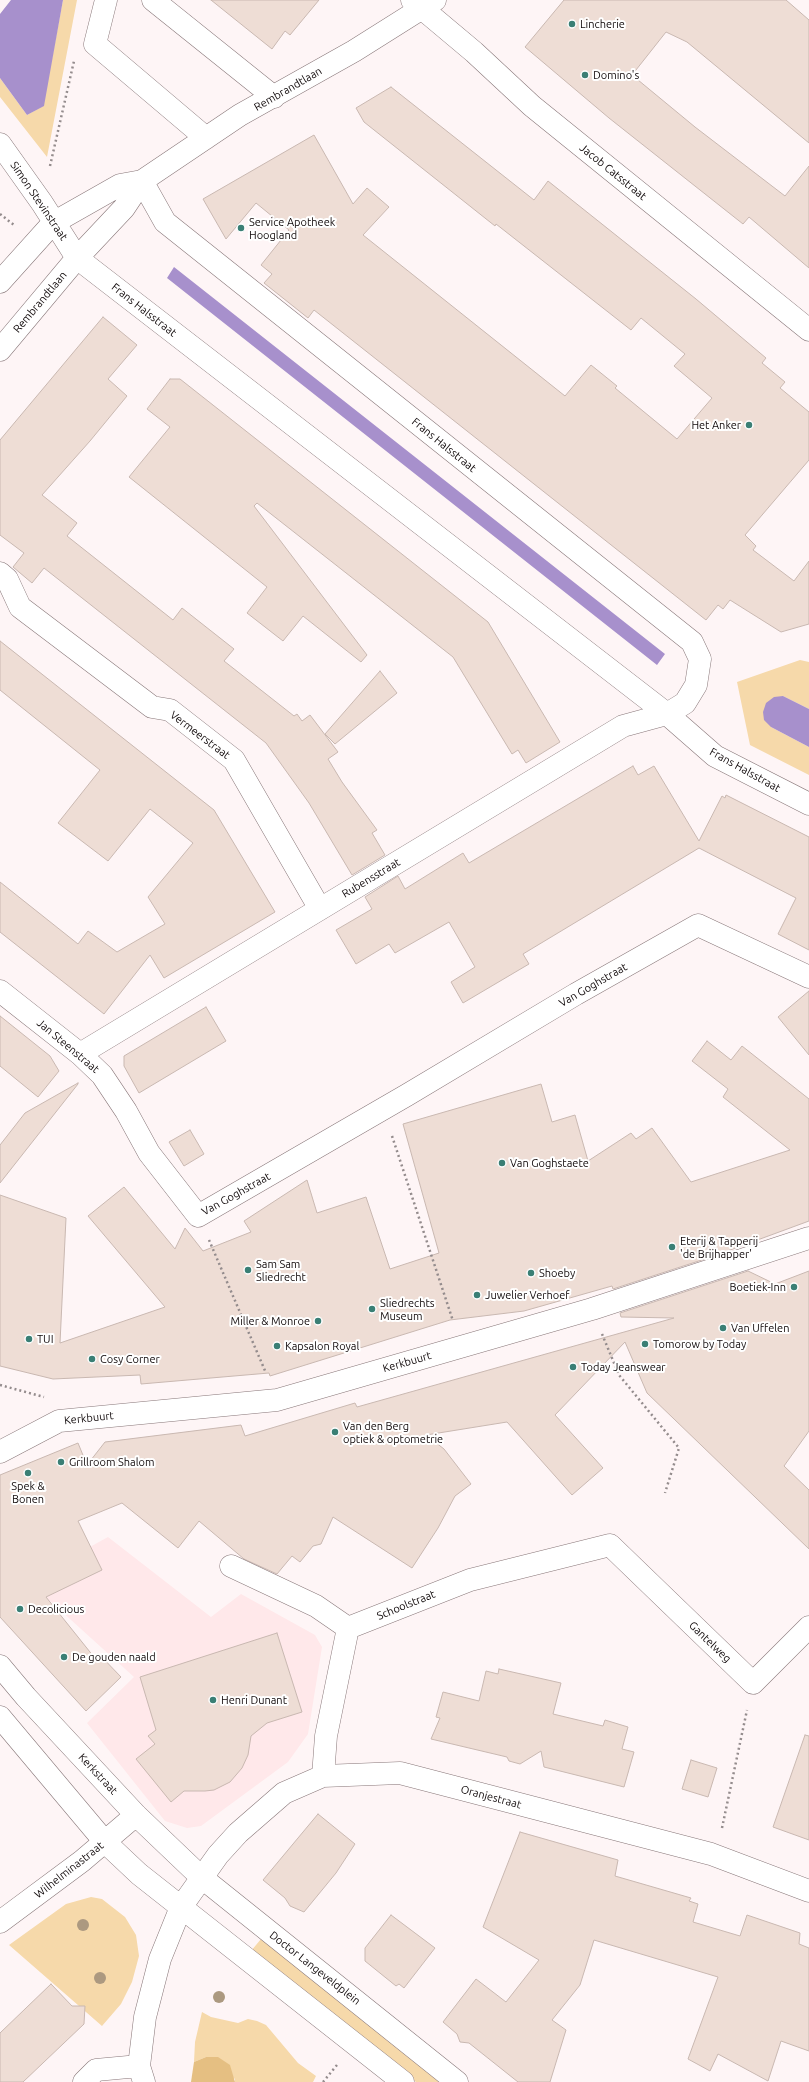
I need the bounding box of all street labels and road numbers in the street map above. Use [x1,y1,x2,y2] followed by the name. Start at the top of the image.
[252,64,324,114] street label: Rembrandtlaan
[577,141,649,203] street label: Jacob Catsstraat
[8,159,70,243] street label: Simon Stevinstraat
[10,269,70,335] street label: Rembrandtlaan
[109,281,179,339] street label: Frans Halsstraat
[409,415,479,475] street label: Frans Halsstraat
[167,708,233,762] street label: Vermeerstraat
[707,745,783,795] street label: Frans Halsstraat
[339,855,403,901] street label: Rubensstraat
[557,960,629,1010] street label: Van Goghstraat
[34,1016,102,1076] street label: Jan Steenstraat
[199,1170,273,1218] street label: Van Goghstraat
[381,1349,433,1375] street label: Kerkbuurt
[64,1409,114,1427] street label: Kerkbuurt
[375,1587,437,1623] street label: Schoolstraat
[686,1619,734,1665] street label: Gantelweg
[76,1751,120,1797] street label: Kerkstraat
[459,1783,523,1811] street label: Oranjestraat
[32,1839,106,1901] street label: Wilhelminastraat
[267,1928,363,2008] street label: Doctor Langeveldplein

